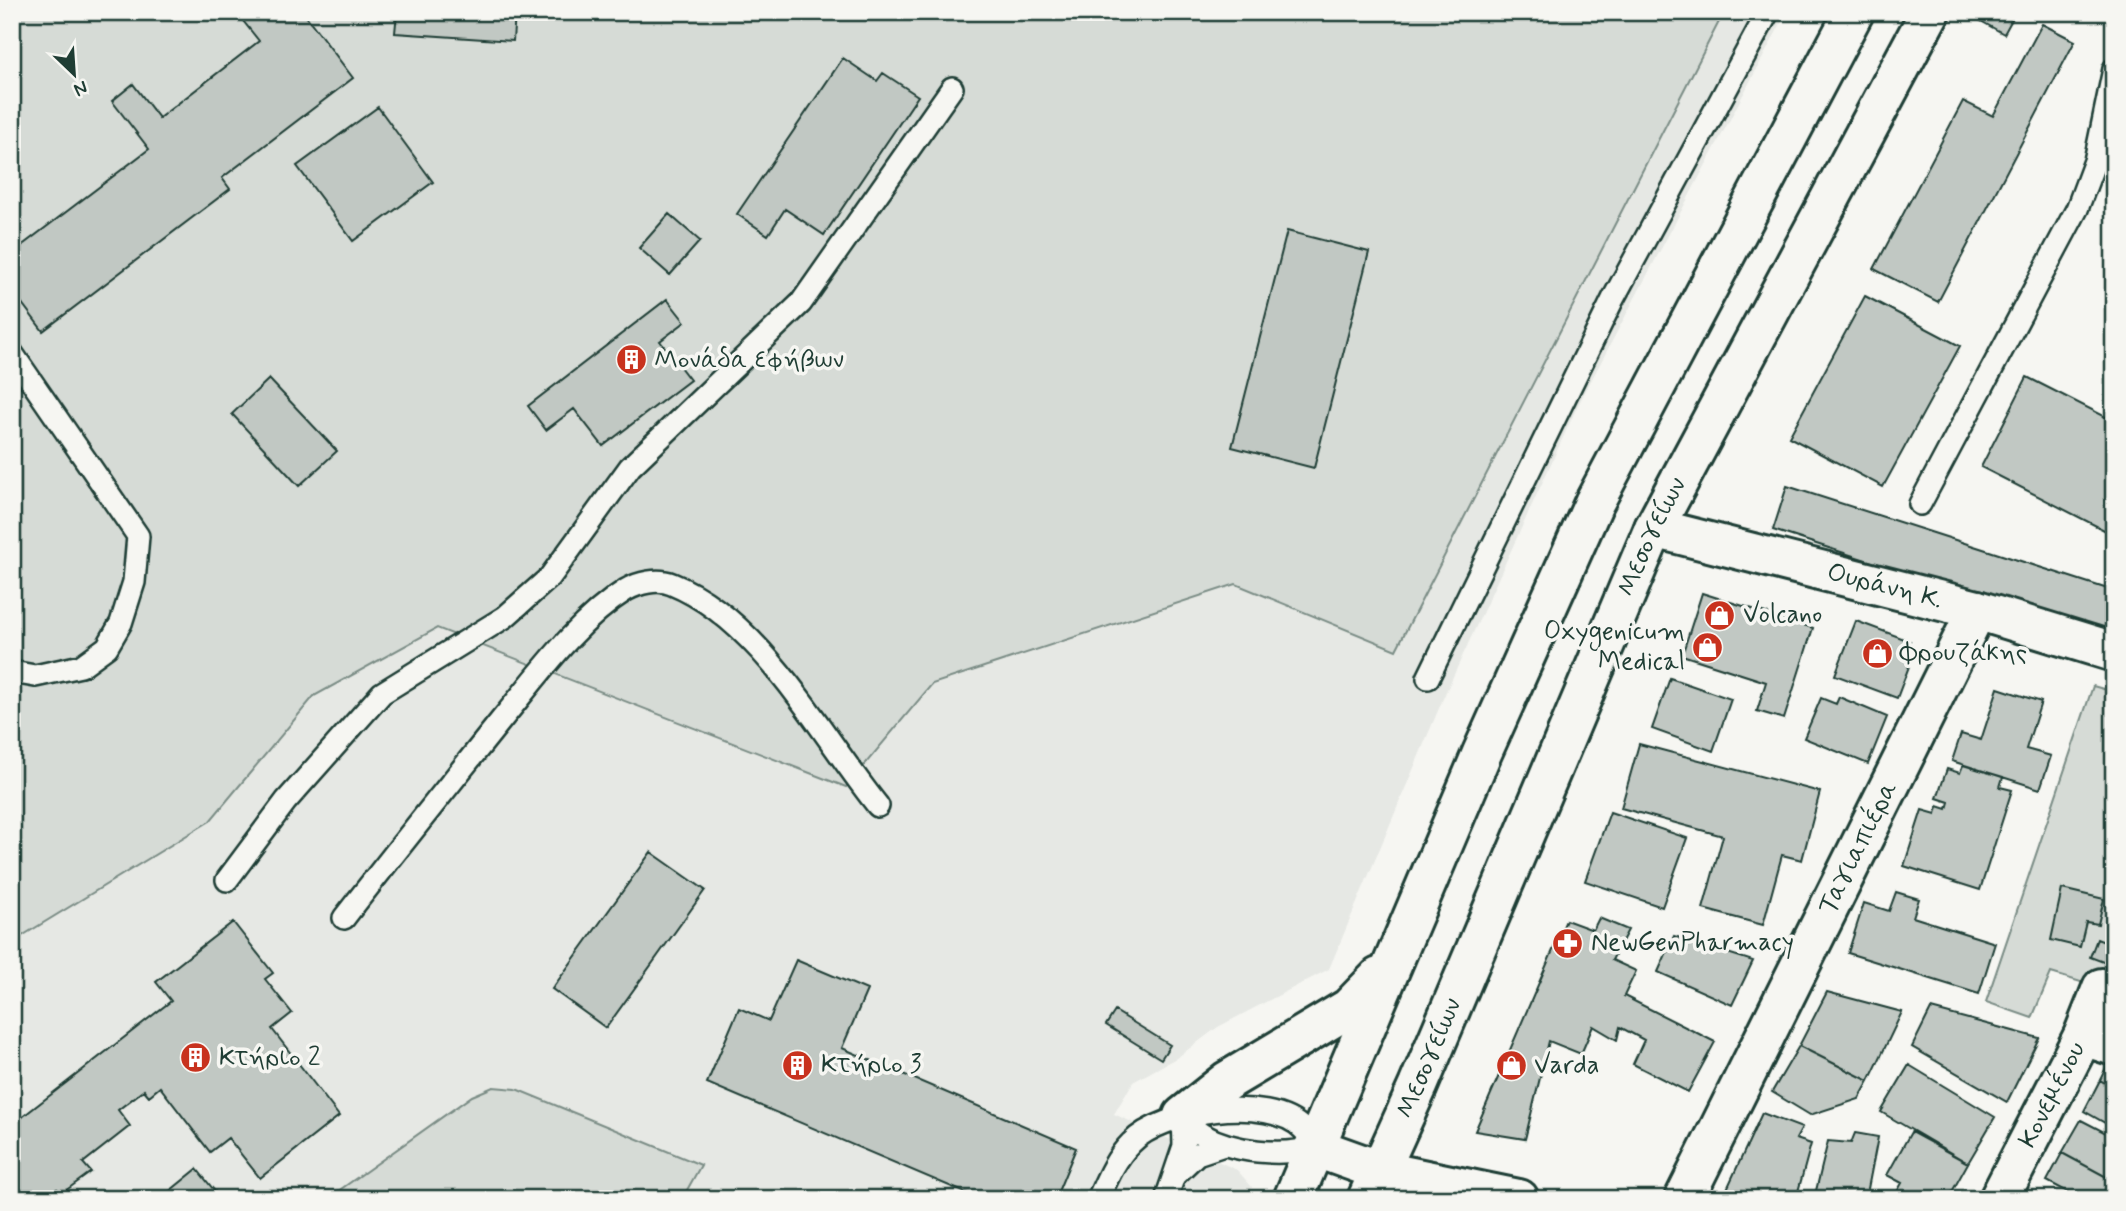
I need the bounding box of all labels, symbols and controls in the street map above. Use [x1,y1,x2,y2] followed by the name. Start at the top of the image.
[38,38,108,108] north arrow
[70,74,92,102] text: N
[614,343,648,377] building icon: Μονάδα εφήβων
[654,343,844,377] place label: Μονάδα εφήβων
[1610,471,1695,602] street label: Μεσογείων
[1823,556,1946,618] street label: Ουράνη Κ.
[1703,598,1737,632] shop icon: Volcano
[1743,598,1822,632] place label: Volcano
[1544,615,1685,679] place label: Oxygenicum Medical
[1691,630,1725,664] shop icon: Oxygenicum Medical
[1860,636,1894,670] shop icon: Φρουζάκης
[1899,636,2027,670] place label: Φρουζάκης
[1811,776,1906,920] street label: Ταγιαπιέρα
[1551,926,1585,960] pharmacy icon: NewGenPharmacy
[1591,926,1794,960] place label: NewGenPharmacy
[1389,993,1470,1124] street label: Μεσογείων
[2011,1036,2094,1154] street label: Κονεμένου
[179,1041,213,1075] building icon: Κτήριο 2
[219,1041,321,1075] place label: Κτήριο 2
[781,1048,815,1082] building icon: Κτήριο 3
[821,1048,922,1082] place label: Κτήριο 3
[1494,1049,1528,1083] shop icon: Varda
[1534,1049,1600,1083] place label: Varda

